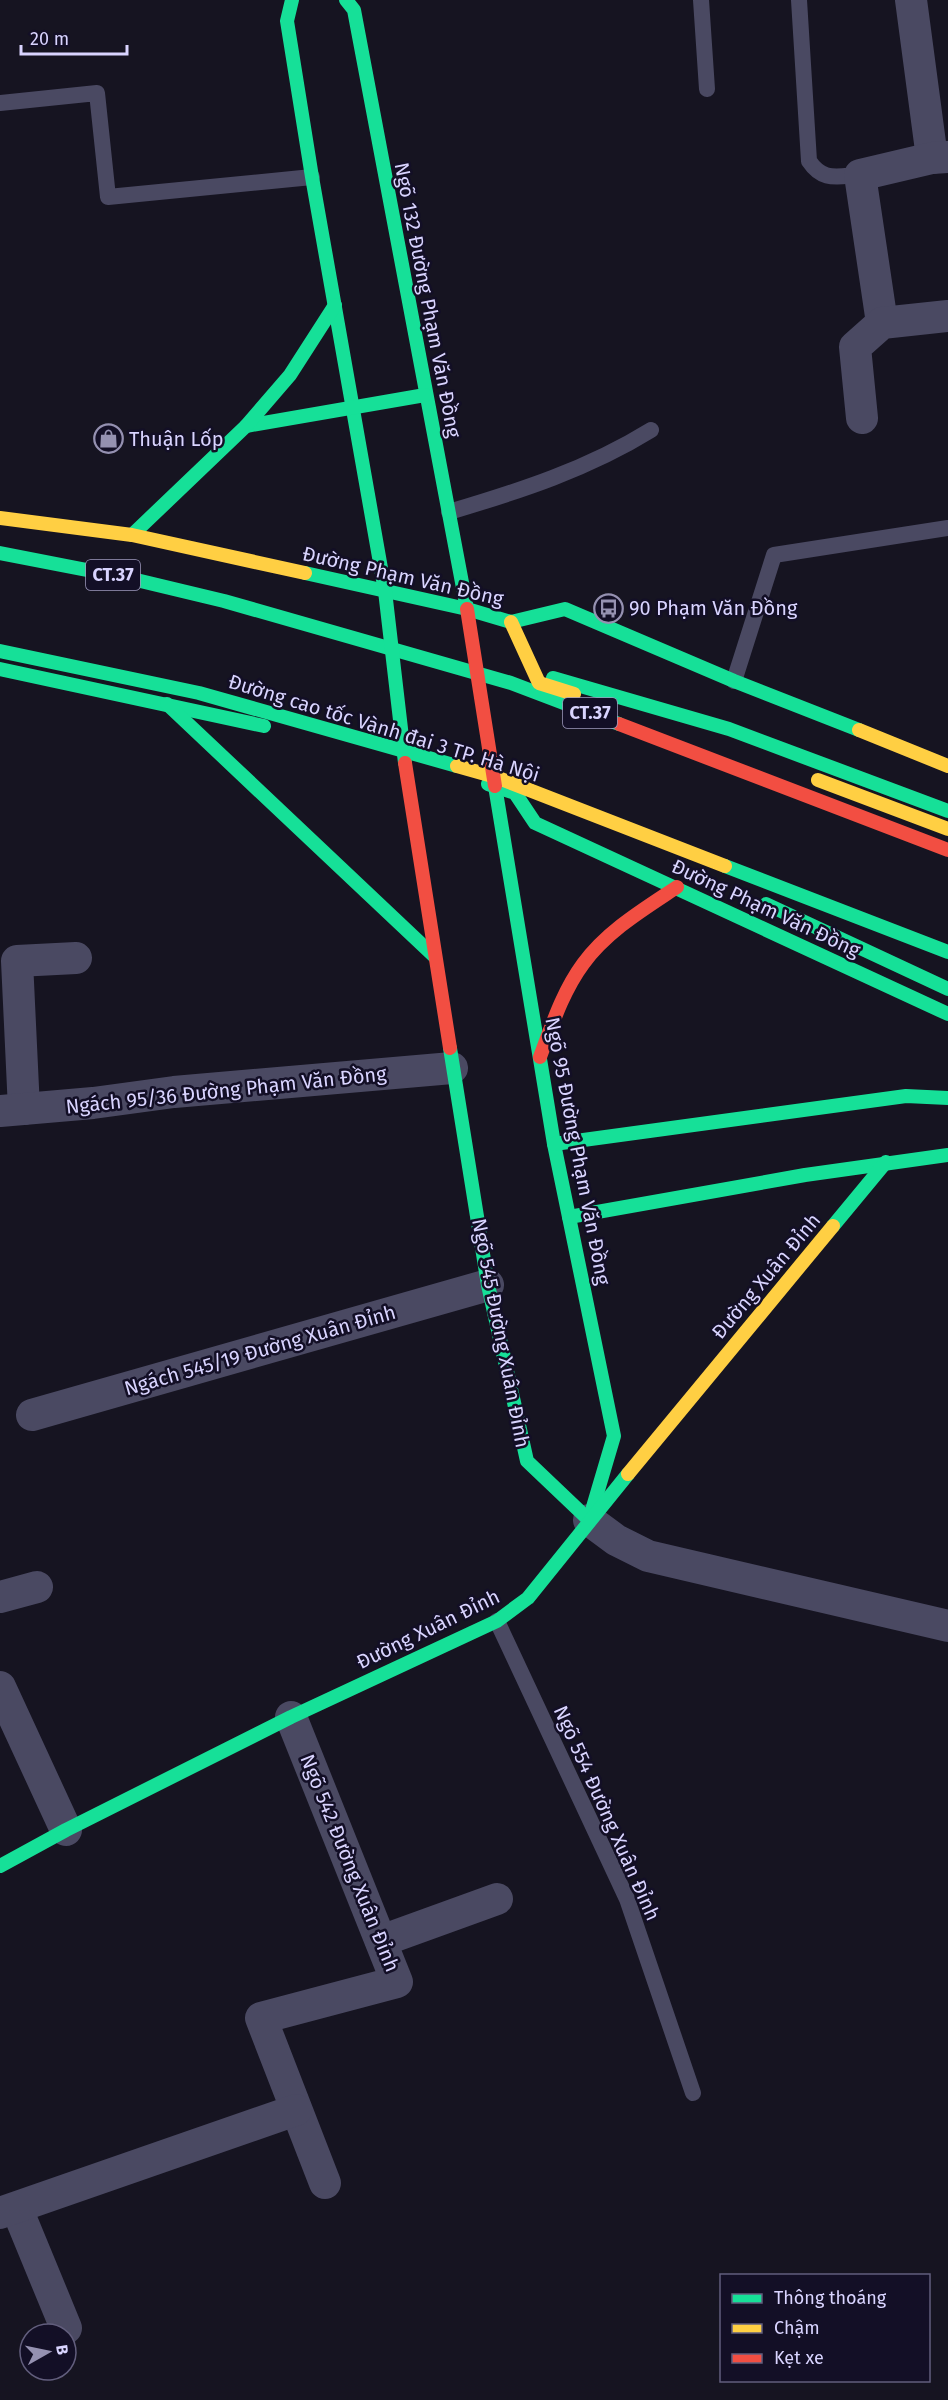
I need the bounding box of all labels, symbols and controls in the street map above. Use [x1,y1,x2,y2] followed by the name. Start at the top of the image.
[21,18,128,56] scale bar
[30,28,69,50] text: 20 m
[390,160,467,440] street label: Ngõ 132 Đường Phạm Văn Đồng
[92,423,124,455] shop icon: Thuận Lốp
[129,427,224,451] place label: Thuận Lốp
[300,541,506,611] street label: Đường Phạm Văn Đồng
[86,560,140,590] road number: CT.37
[592,592,624,624] bus stop icon: 90 Phạm Văn Đồng
[629,596,798,620] place label: 90 Phạm Văn Đồng
[225,669,543,787] street label: Đường cao tốc Vành đai 3 TP. Hà Nội
[563,698,617,728] road number: CT.37
[668,854,865,963] street label: Đường Phạm Văn Đồng
[540,1015,616,1287] street label: Ngõ 95 Đường Phạm Văn Đồng
[64,1061,388,1119] street label: Ngách 95/36 Đường Phạm Văn Đồng
[707,1208,825,1344] street label: Đường Xuân Đỉnh
[467,1216,535,1450] street label: Ngõ 545 Đường Xuân Đỉnh
[121,1300,399,1400] street label: Ngách 545/19 Đường Xuân Đỉnh
[352,1584,504,1674] street label: Đường Xuân Đỉnh
[549,1702,665,1924] street label: Ngõ 554 Đường Xuân Đỉnh
[295,1751,405,1975] street label: Ngõ 542 Đường Xuân Đỉnh
[720,2274,930,2382] legend
[774,2287,887,2309] text: Thông thoáng
[774,2317,820,2339] text: Chậm
[18,2322,78,2382] north arrow
[52,2343,72,2356] text: B
[774,2347,824,2369] text: Kẹt xe

